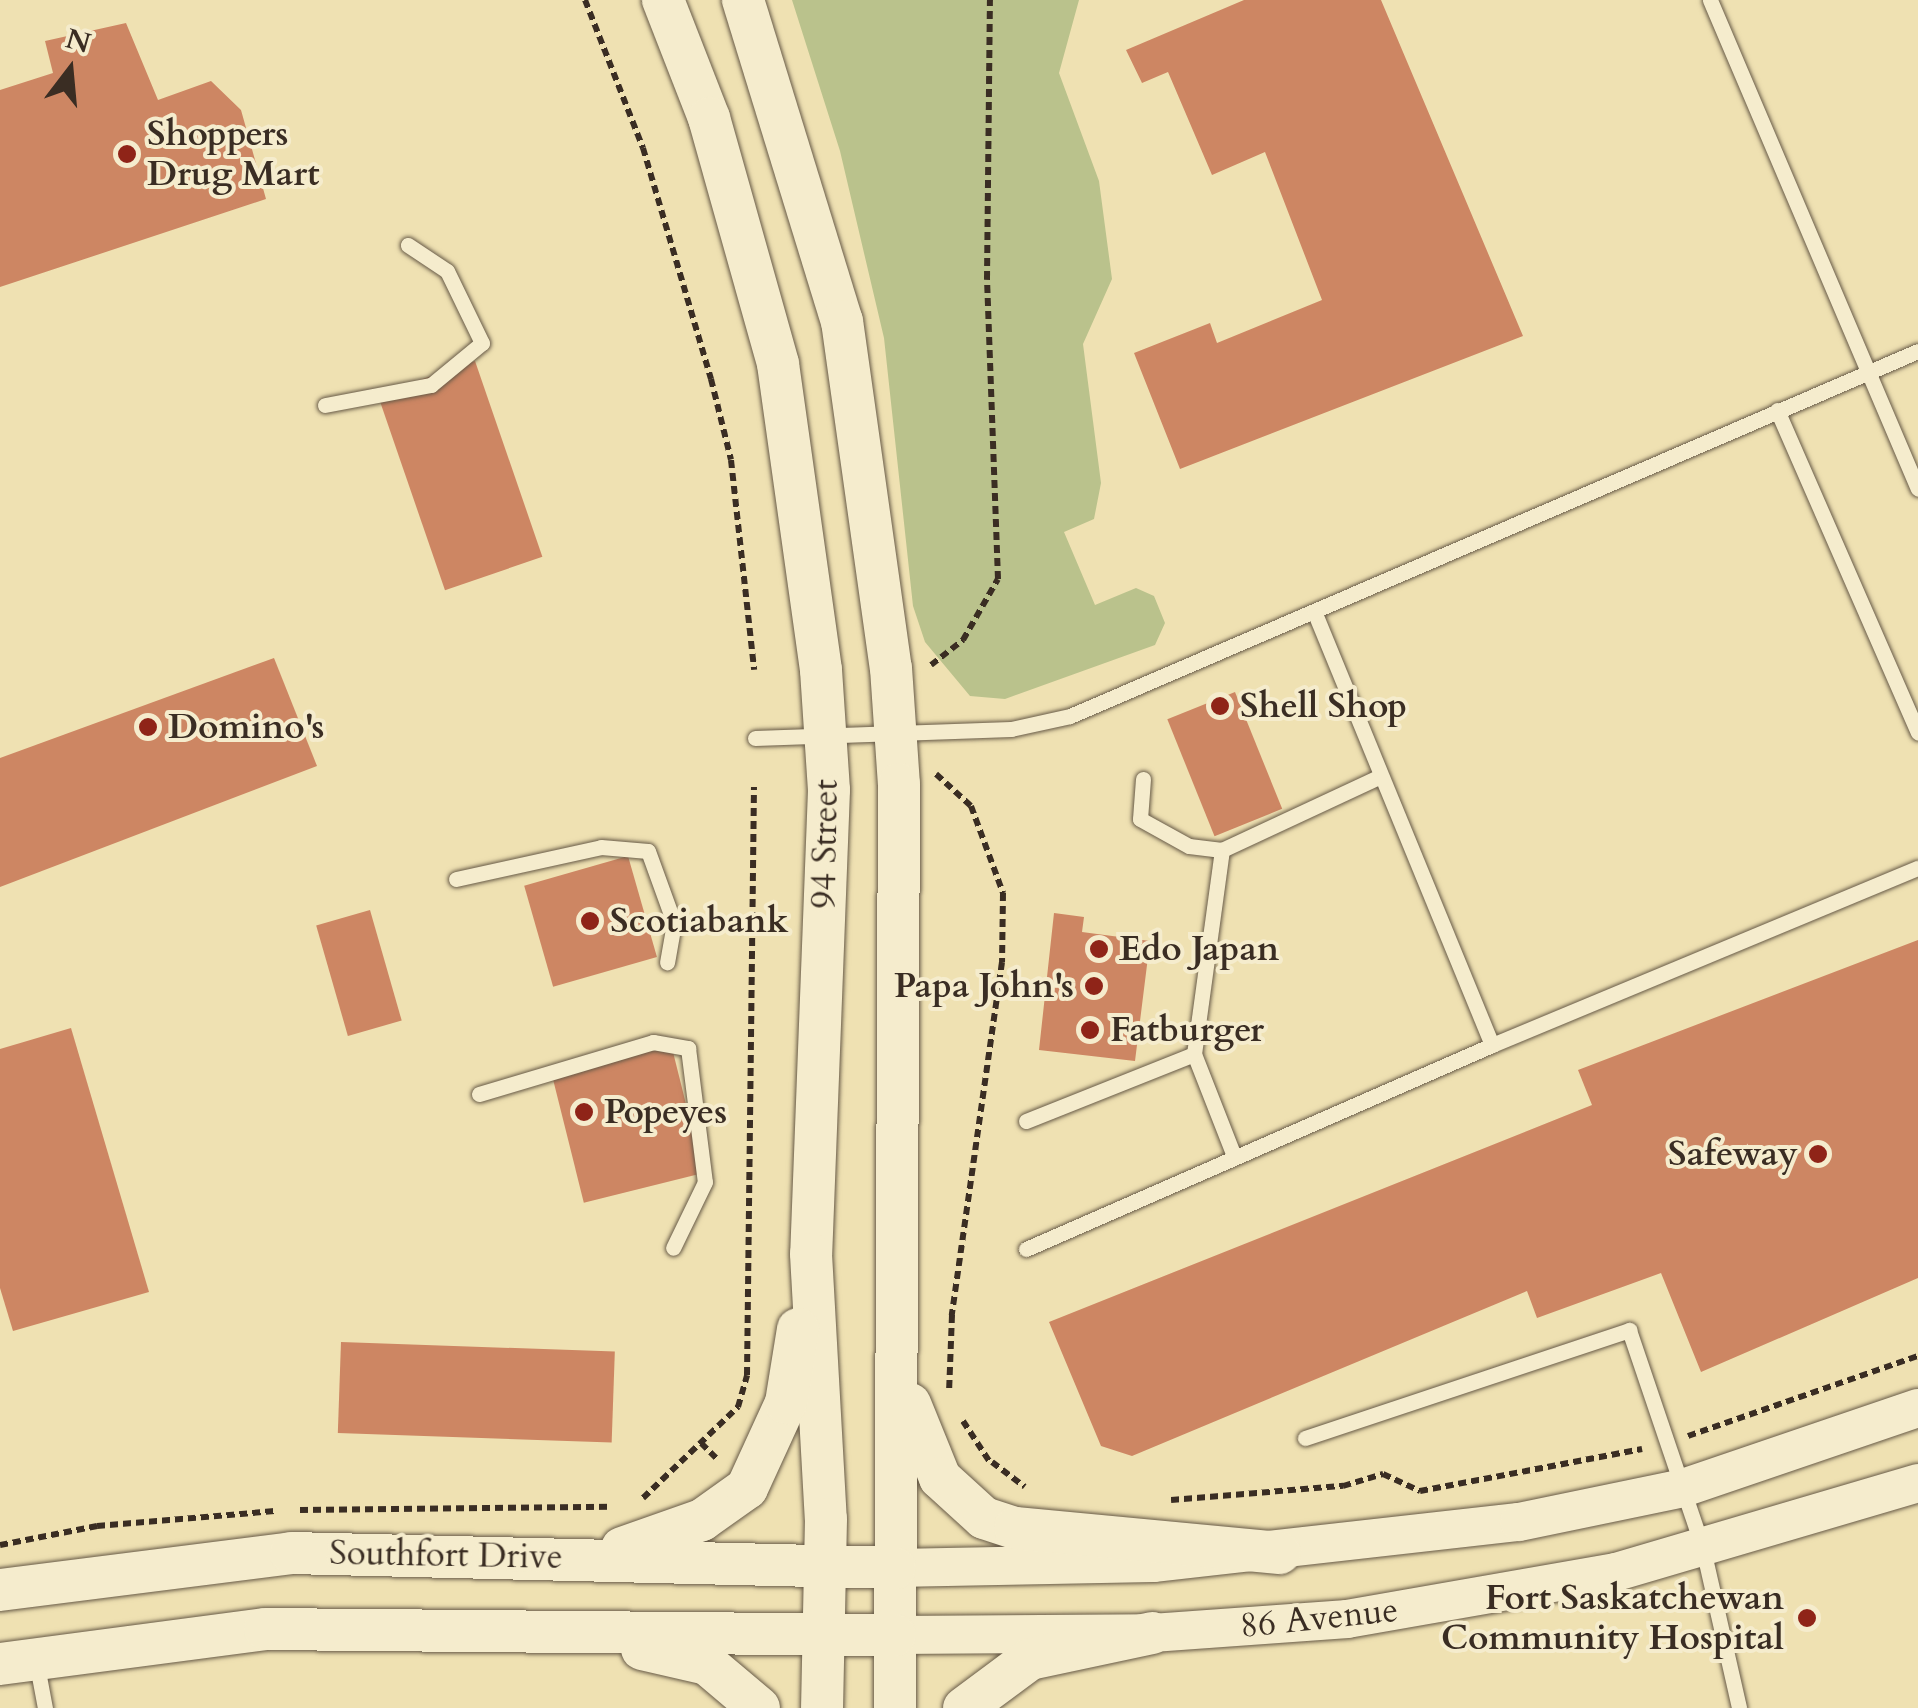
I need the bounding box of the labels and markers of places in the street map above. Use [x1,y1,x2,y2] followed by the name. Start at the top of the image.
[147,113,320,195] place label: Shoppers Drug Mart
[116,143,138,165] marker: Shoppers Drug Mart
[1240,685,1407,727] place label: Shell Shop
[1209,695,1231,717] marker: Shell Shop
[168,706,324,748] place label: Domino's
[137,716,159,738] marker: Domino's
[610,900,789,942] place label: Scotiabank
[579,910,601,932] marker: Scotiabank
[1119,928,1279,970] place label: Edo Japan
[1088,938,1110,960] marker: Edo Japan
[894,965,1074,1007] place label: Papa John's
[1083,975,1105,997] marker: Papa John's
[1110,1009,1264,1051] place label: Fatburger
[1079,1019,1101,1041] marker: Fatburger
[604,1091,727,1133] place label: Popeyes
[573,1101,595,1123] marker: Popeyes
[1668,1133,1798,1175] place label: Safeway
[1807,1143,1829,1165] marker: Safeway
[1441,1577,1784,1659] place label: Fort Saskatchewan Community Hospital
[1794,1605,1820,1631] marker: Fort Saskatchewan Community Hospital

